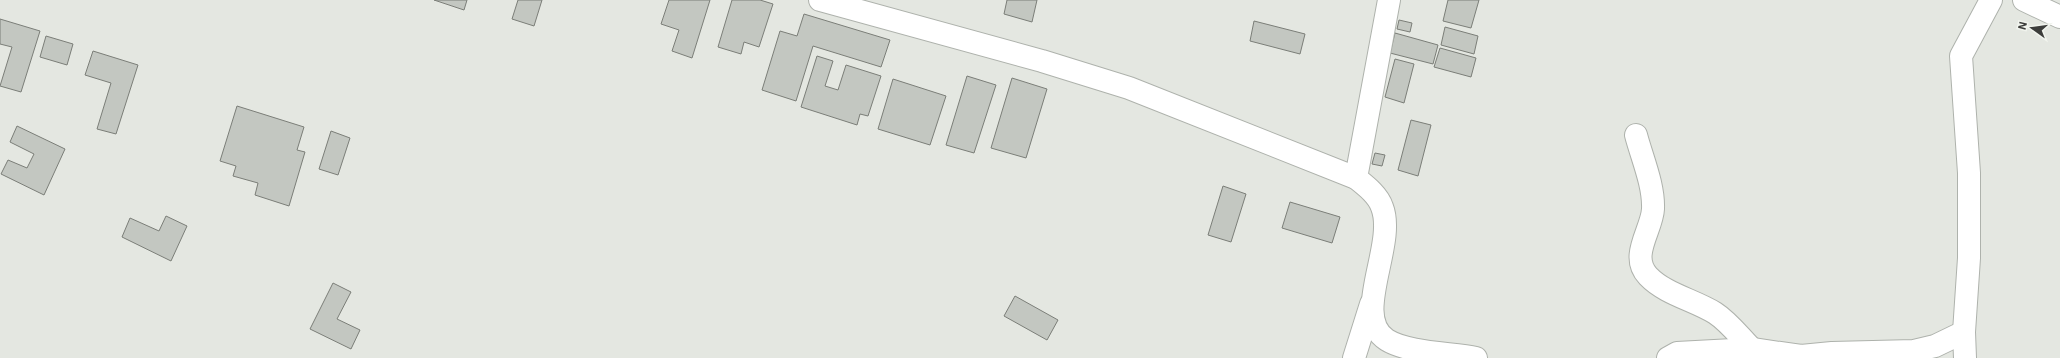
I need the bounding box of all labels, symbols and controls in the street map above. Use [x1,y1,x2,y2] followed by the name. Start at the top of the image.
[2012,8,2052,48] north arrow
[2015,20,2030,31] text: N

